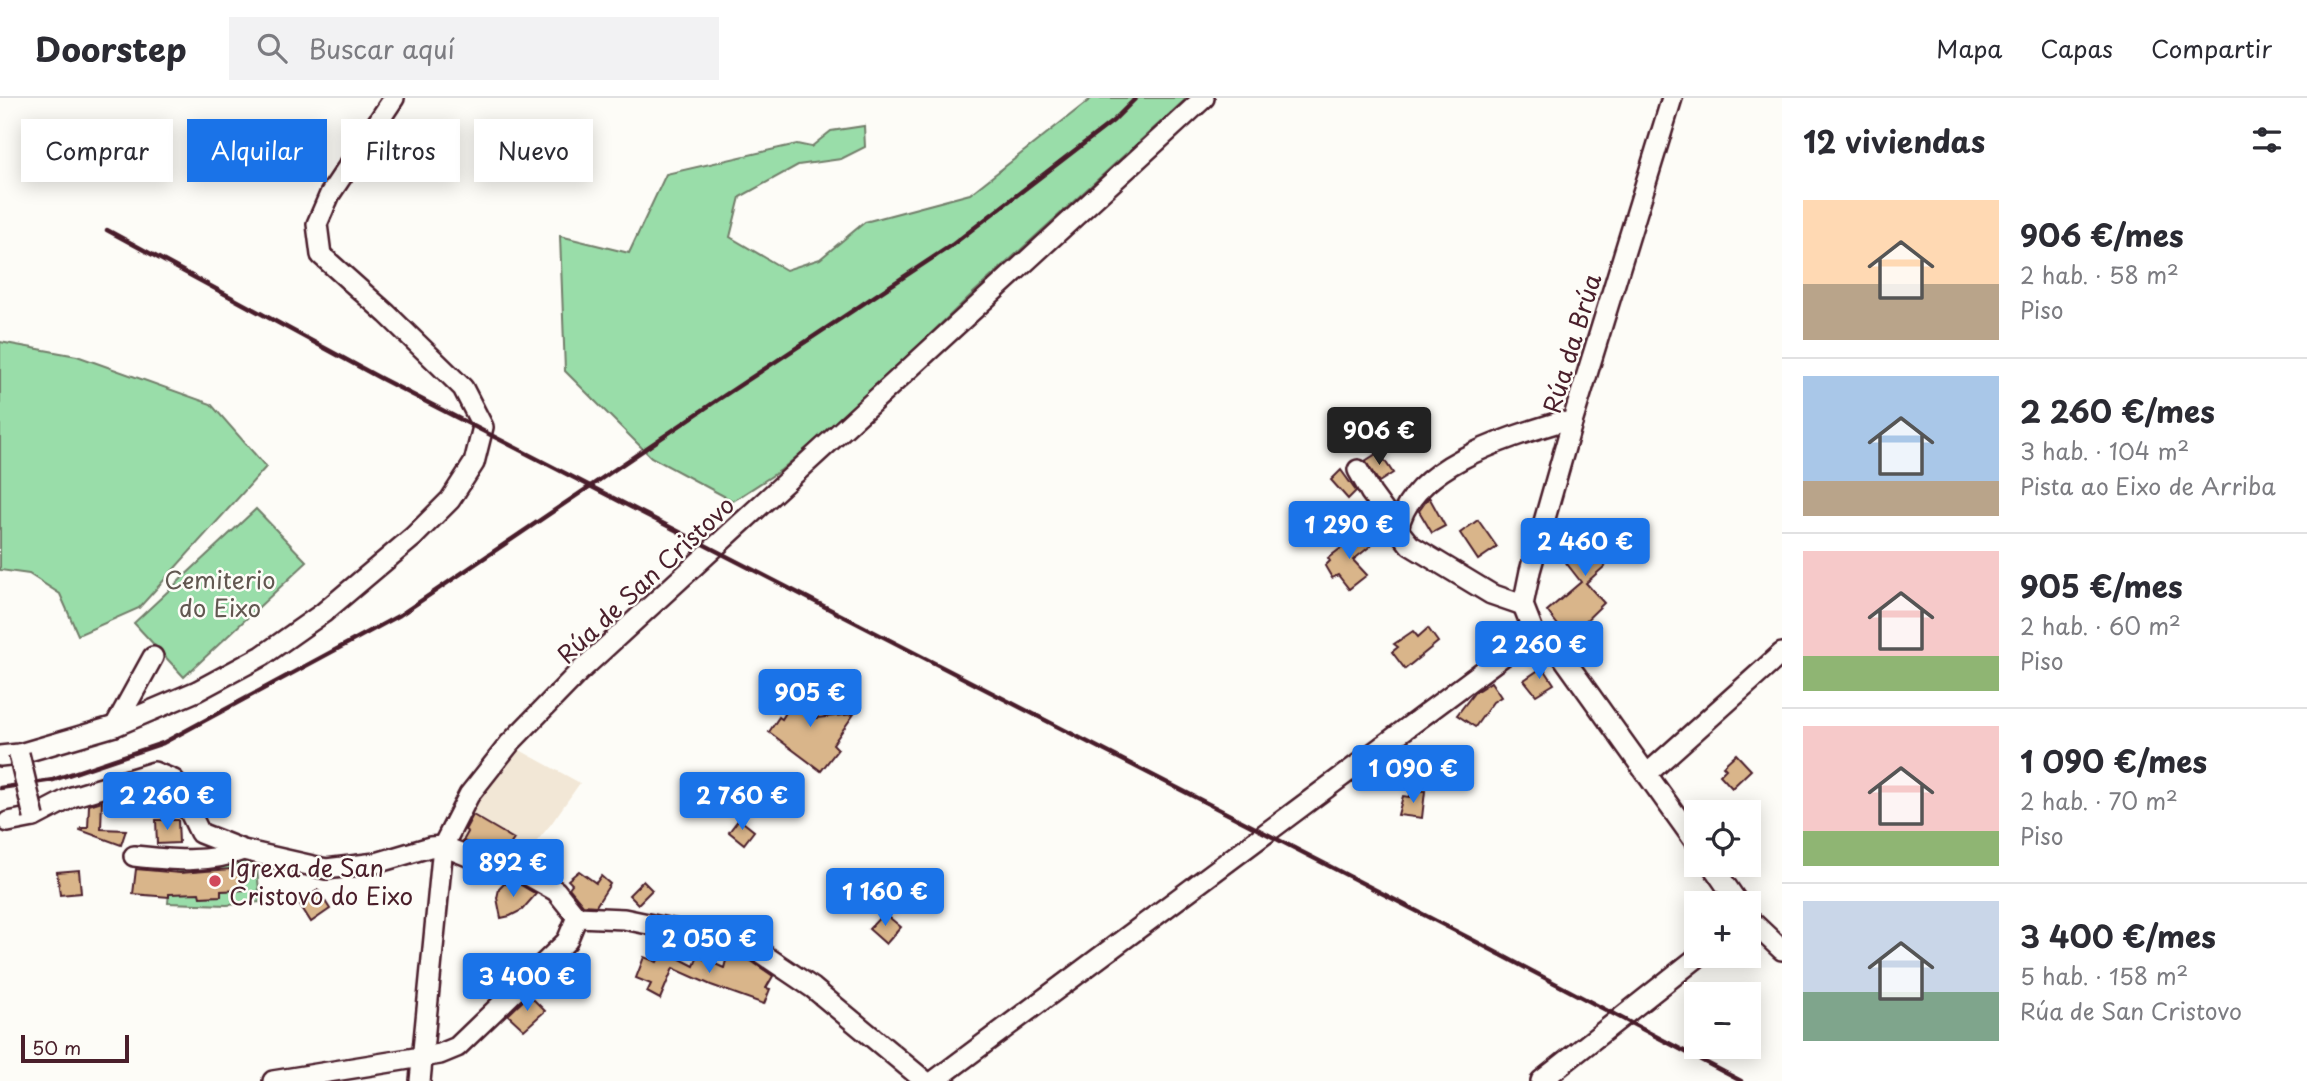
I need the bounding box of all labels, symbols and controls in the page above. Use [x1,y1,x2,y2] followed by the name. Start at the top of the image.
[229,17,719,80] search box
[35,23,187,73] text: Doorstep
[253,29,291,67] icon: search
[309,29,455,68] text: Buscar aquí
[1936,30,2002,66] text: Mapa
[2040,30,2113,66] text: Capas
[2151,30,2272,66] text: Compartir
[1803,118,1985,163] text: 12 viviendas
[21,119,173,182] chip: Comprar
[187,119,327,182] chip: Alquilar
[341,119,460,182] chip: Filtros
[474,119,593,182] chip: Nuevo
[2248,121,2286,159] icon: filters
[2020,212,2184,257] text: 906 €/mes
[1859,228,1943,312] icon: home
[2020,257,2179,292] text: 2 hab. · 58 m²
[1533,269,1609,417] street label: Rúa da Brúa
[2020,292,2064,327] text: Piso
[2020,388,2215,433] text: 2 260 €/mes
[1859,404,1943,488] icon: home
[1330,408,1428,467] pin: 906 €
[1343,412,1415,447] text: 906 €
[2020,433,2189,468] text: 3 hab. · 104 m²
[2020,468,2276,503] text: Pista ao Eixo de Arriba
[548,487,742,671] street label: Rúa de San Cristovo
[1284,502,1414,561] pin: 1 290 €
[1305,506,1393,541] text: 1 290 €
[1520,518,1650,578] pin: 2 460 €
[1537,523,1633,558] text: 2 460 €
[164,561,276,625] park label: Cemiterio do Eixo
[2020,563,2183,608] text: 905 €/mes
[1859,579,1943,663] icon: home
[2020,608,2181,643] text: 2 hab. · 60 m²
[1474,622,1604,681] pin: 2 260 €
[1491,626,1587,661] text: 2 260 €
[2020,643,2064,678] text: Piso
[761,670,859,729] pin: 905 €
[774,674,846,709] text: 905 €
[2020,738,2207,783] text: 1 090 €/mes
[1348,746,1478,805] pin: 1 090 €
[1368,750,1458,785] text: 1 090 €
[1859,754,1943,838] icon: home
[102,772,232,832] pin: 2 260 €
[677,772,807,832] pin: 2 760 €
[119,777,215,812] text: 2 260 €
[696,777,788,812] text: 2 760 €
[2020,783,2178,818] text: 2 hab. · 70 m²
[1684,800,1761,1059] map controls
[1684,800,1761,877] button: locate
[2020,818,2064,853] text: Piso
[464,840,562,899] pin: 892 €
[479,844,547,879] text: 892 €
[229,849,413,913] place label: Igrexa de San Cristovo do Eixo
[820,868,950,928] pin: 1 160 €
[207,873,223,889] marker: Igrexa de San Cristovo do Eixo
[842,873,928,908] text: 1 160 €
[1684,891,1761,968] button: +
[2020,913,2216,958] text: 3 400 €/mes
[644,916,774,975] pin: 2 050 €
[661,920,757,955] text: 2 050 €
[1859,929,1943,1013] icon: home
[462,954,592,1013] pin: 3 400 €
[479,958,575,993] text: 3 400 €
[2020,958,2188,993] text: 5 hab. · 158 m²
[1684,982,1761,1059] button: −
[2020,993,2242,1028] text: Rúa de San Cristovo
[21,1032,130,1064] scale bar
[32,1033,81,1061] text: 50 m

